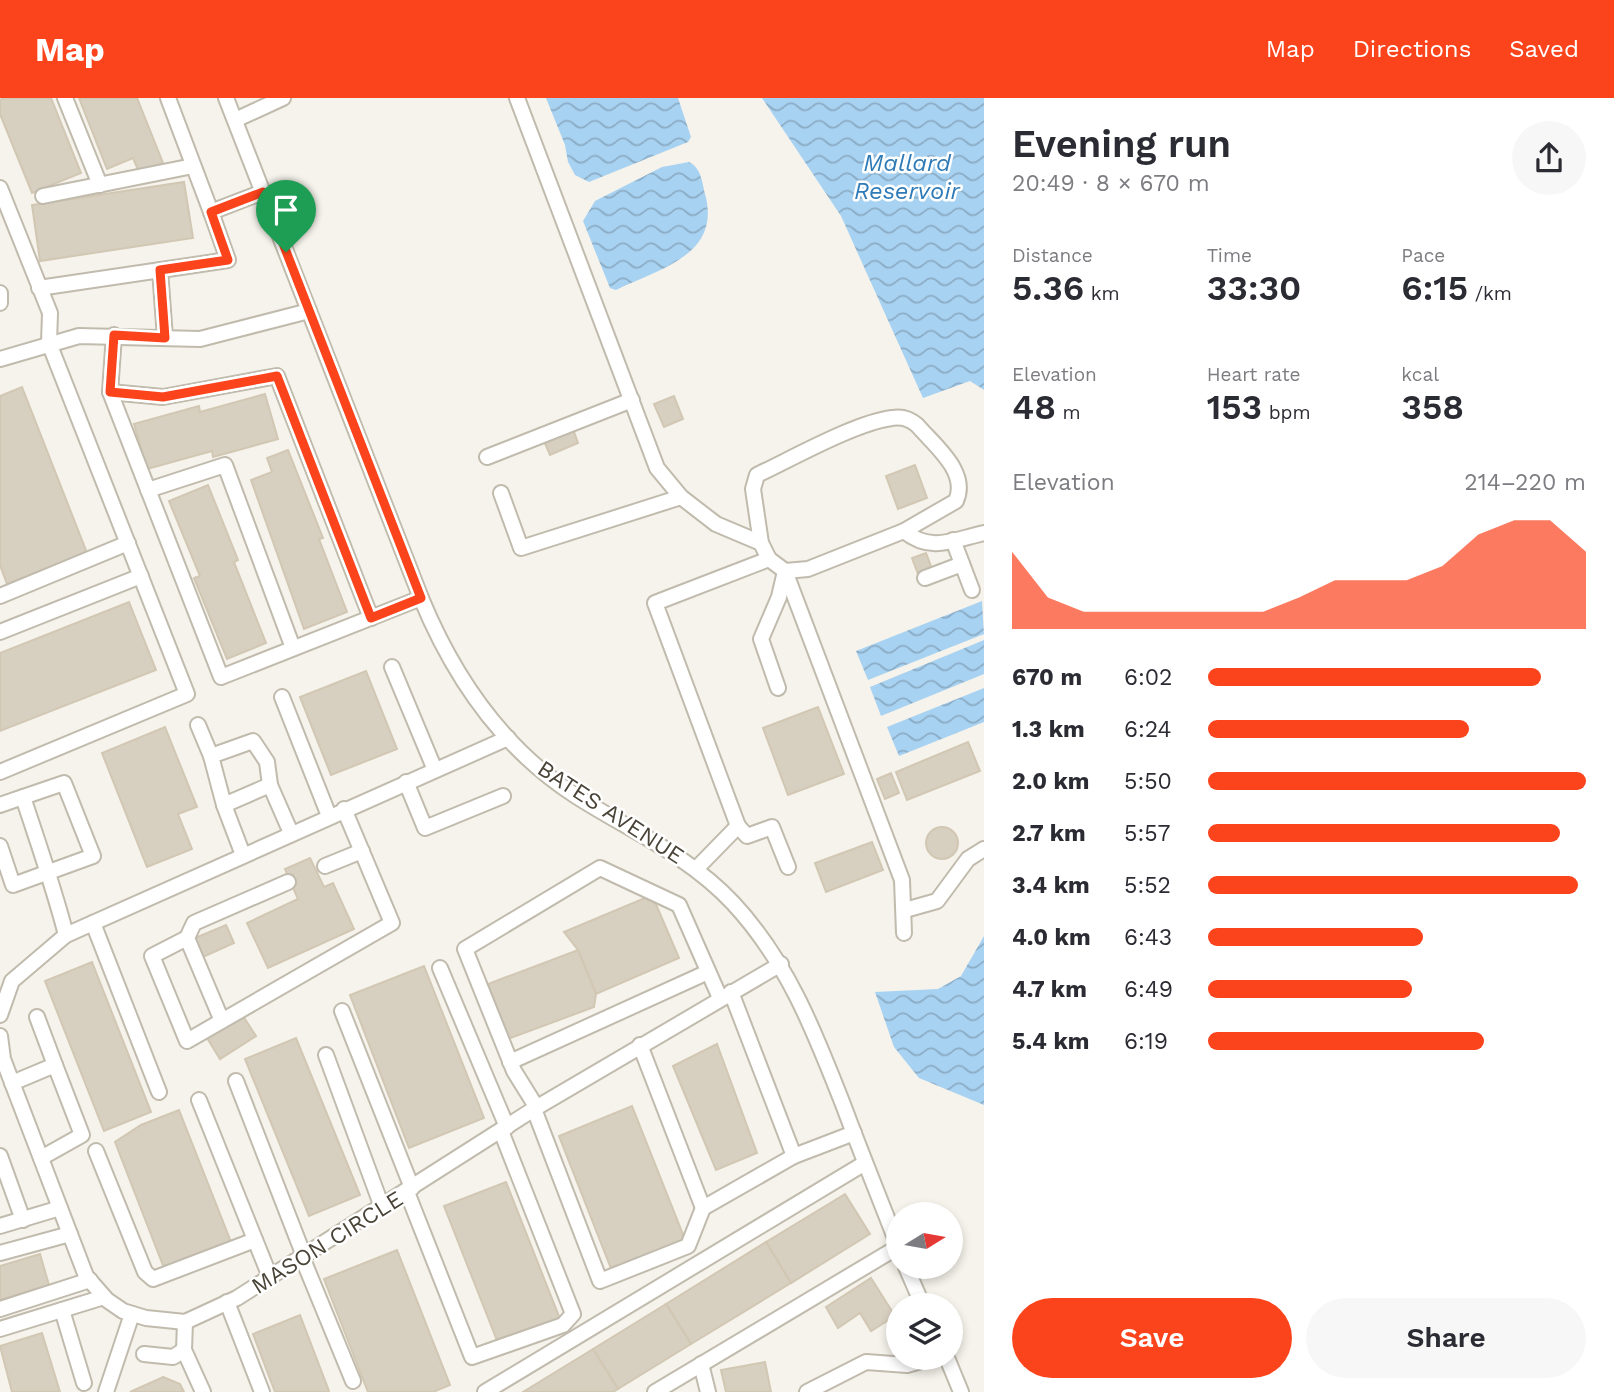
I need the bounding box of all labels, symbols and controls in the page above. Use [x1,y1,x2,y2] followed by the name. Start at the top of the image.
[35,30,105,69] text: Map
[1266,35,1315,63] text: Map
[1353,35,1471,63] text: Directions
[1509,35,1579,63] text: Saved
[1512,121,1586,195] button: share
[1012,122,1231,166] text: Evening run
[854,149,962,205] water label: Mallard Reservoir
[1012,170,1210,197] text: 20:49 · 8 × 670 m
[256,180,316,252] pin
[267,191,305,229] icon: arrive
[1012,244,1093,267] text: Distance
[1207,244,1252,267] text: Time
[1401,244,1445,267] text: Pace
[1012,267,1084,309] text: 5.36
[1207,267,1301,309] text: 33:30
[1401,267,1468,309] text: 6:15
[1084,282,1120,305] text: km
[1468,282,1512,305] text: /km
[1012,363,1097,386] text: Elevation
[1207,363,1301,386] text: Heart rate
[1401,363,1439,386] text: kcal
[1012,386,1056,428] text: 48
[1207,386,1262,428] text: 153
[1401,386,1464,428] text: 358
[1056,401,1081,424] text: m
[1262,401,1311,424] text: bpm
[1012,469,1115,496] text: Elevation
[1464,469,1586,496] text: 214–220 m
[1012,664,1082,691] text: 670 m
[1124,664,1173,691] text: 6:02
[1012,716,1085,743] text: 1.3 km
[1124,716,1172,743] text: 6:24
[532,755,689,870] street label: BATES AVENUE
[1012,768,1090,795] text: 2.0 km
[1124,768,1172,795] text: 5:50
[1012,820,1086,847] text: 2.7 km
[1124,820,1170,847] text: 5:57
[1012,872,1090,899] text: 3.4 km
[1124,872,1171,899] text: 5:52
[1012,924,1091,951] text: 4.0 km
[1124,924,1172,951] text: 6:43
[1012,976,1087,1003] text: 4.7 km
[1124,976,1173,1003] text: 6:49
[1012,1028,1089,1055] text: 5.4 km
[1124,1028,1168,1055] text: 6:19
[247,1185,408,1300] street label: MASON CIRCLE
[886,1202,962,1279] north arrow
[886,1202,963,1370] map controls
[886,1293,963,1370] button: layers
[1012,1298,1292,1378] button: Save
[1306,1298,1586,1378] button: Share

